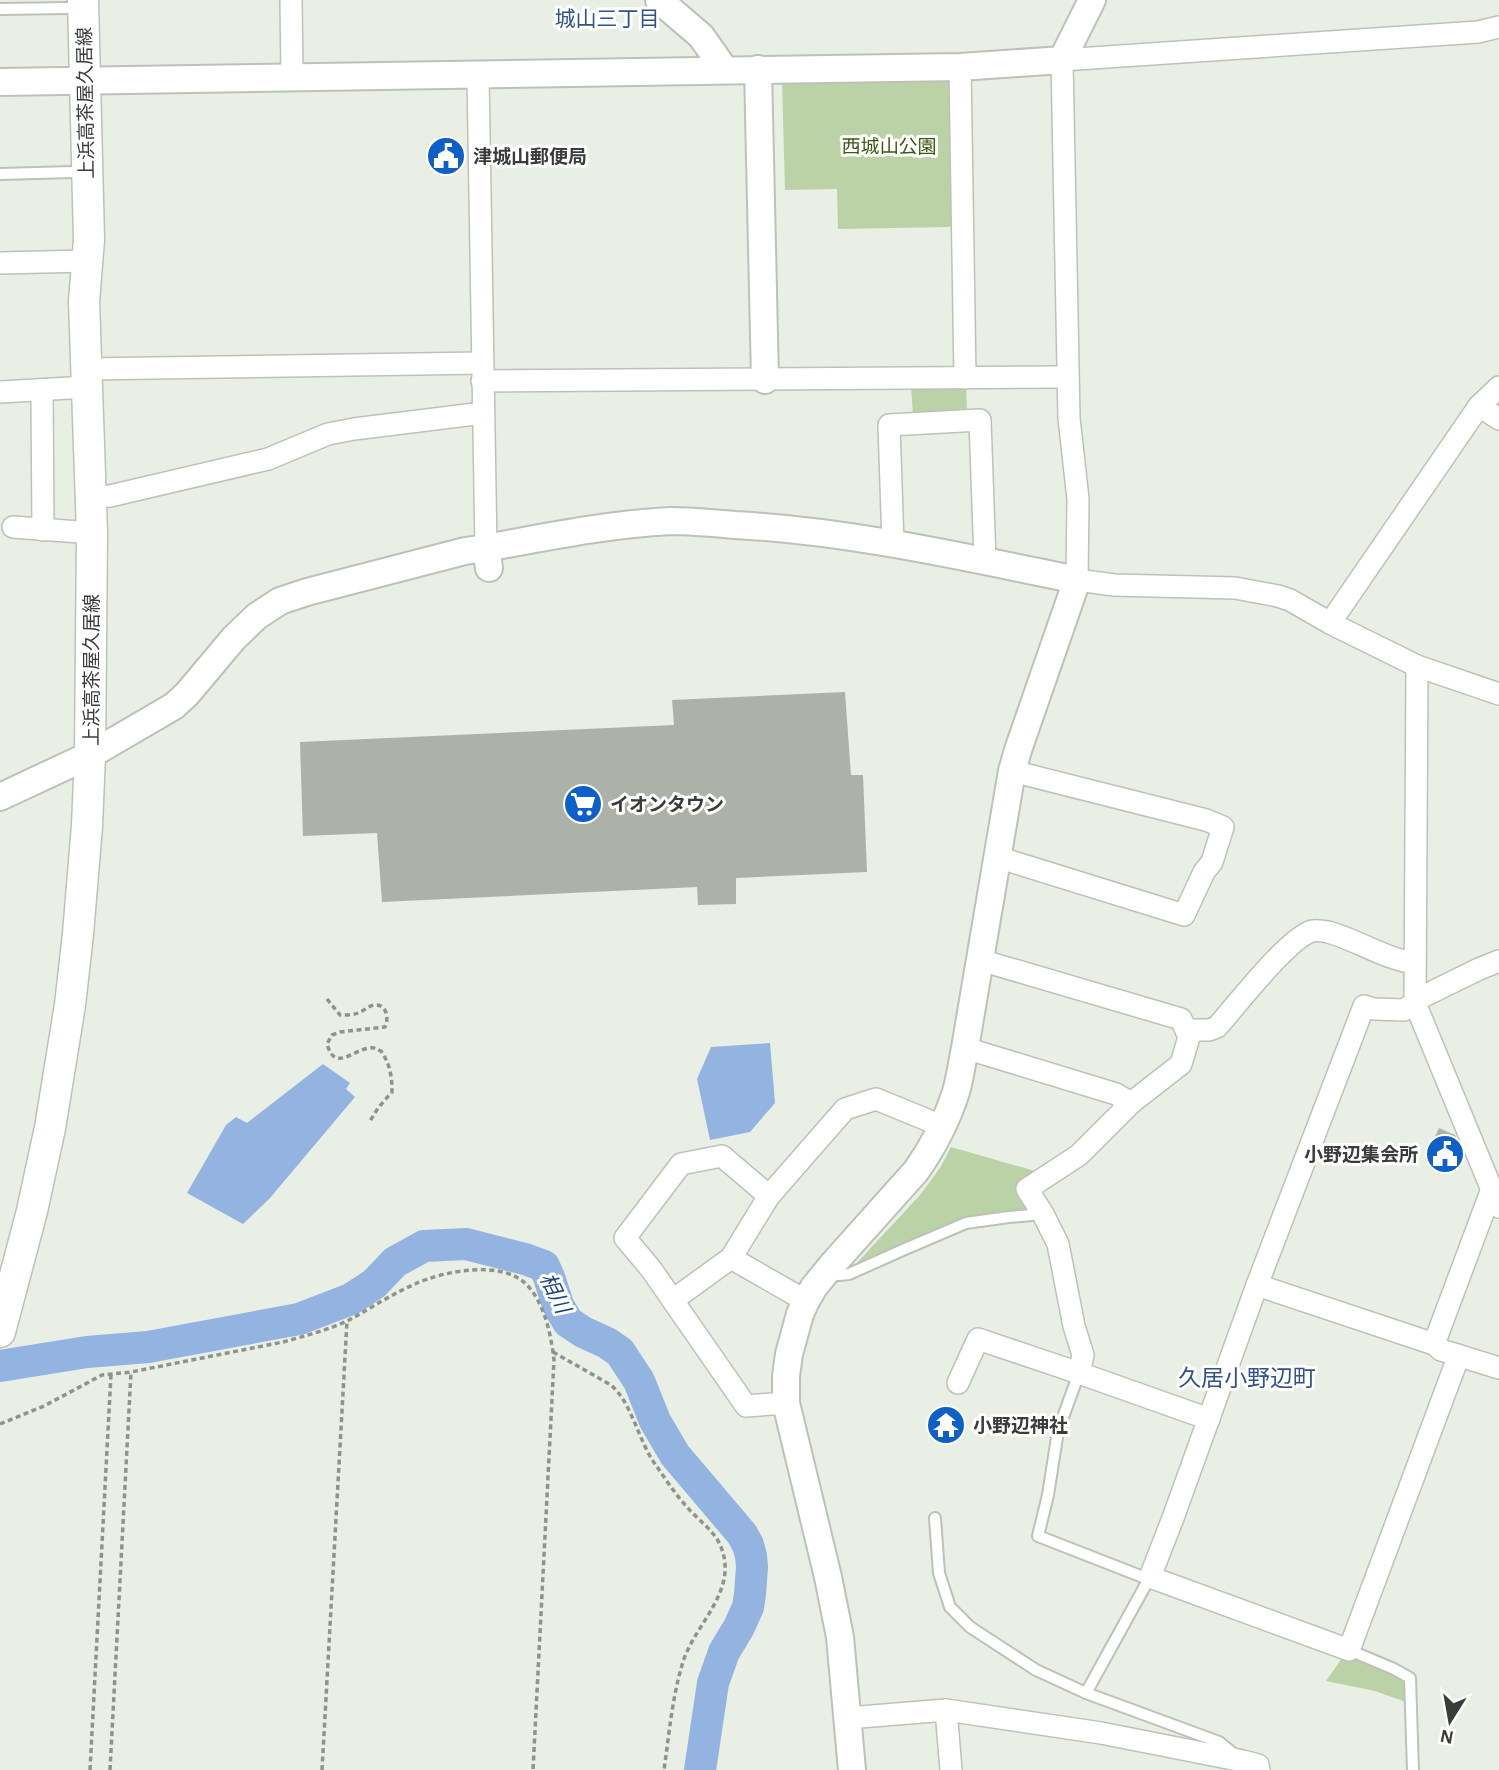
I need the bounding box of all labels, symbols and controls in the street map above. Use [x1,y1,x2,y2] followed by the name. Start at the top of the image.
[555,8,660,30] district label: 城山三丁目
[74,27,97,179] street label: 上浜高茶屋久居線
[425,135,467,177] public building icon: 津城山郵便局
[841,137,937,157] park label: 西城山公園
[473,146,587,167] place label: 津城山郵便局
[81,594,102,746] street label: 上浜高茶屋久居線
[562,783,604,825] supermarket icon: イオンタウン
[610,795,724,815] place label: イオンタウン
[1424,1133,1466,1175] public building icon: 小野辺集会所
[1304,1144,1418,1165] place label: 小野辺集会所
[536,1269,575,1318] water label: 相川
[1178,1366,1316,1391] district label: 久居小野辺町
[925,1404,967,1446] temple icon: 小野辺神社
[973,1415,1068,1436] place label: 小野辺神社
[1415,1686,1485,1756] north arrow
[1439,1726,1455,1747] text: N

